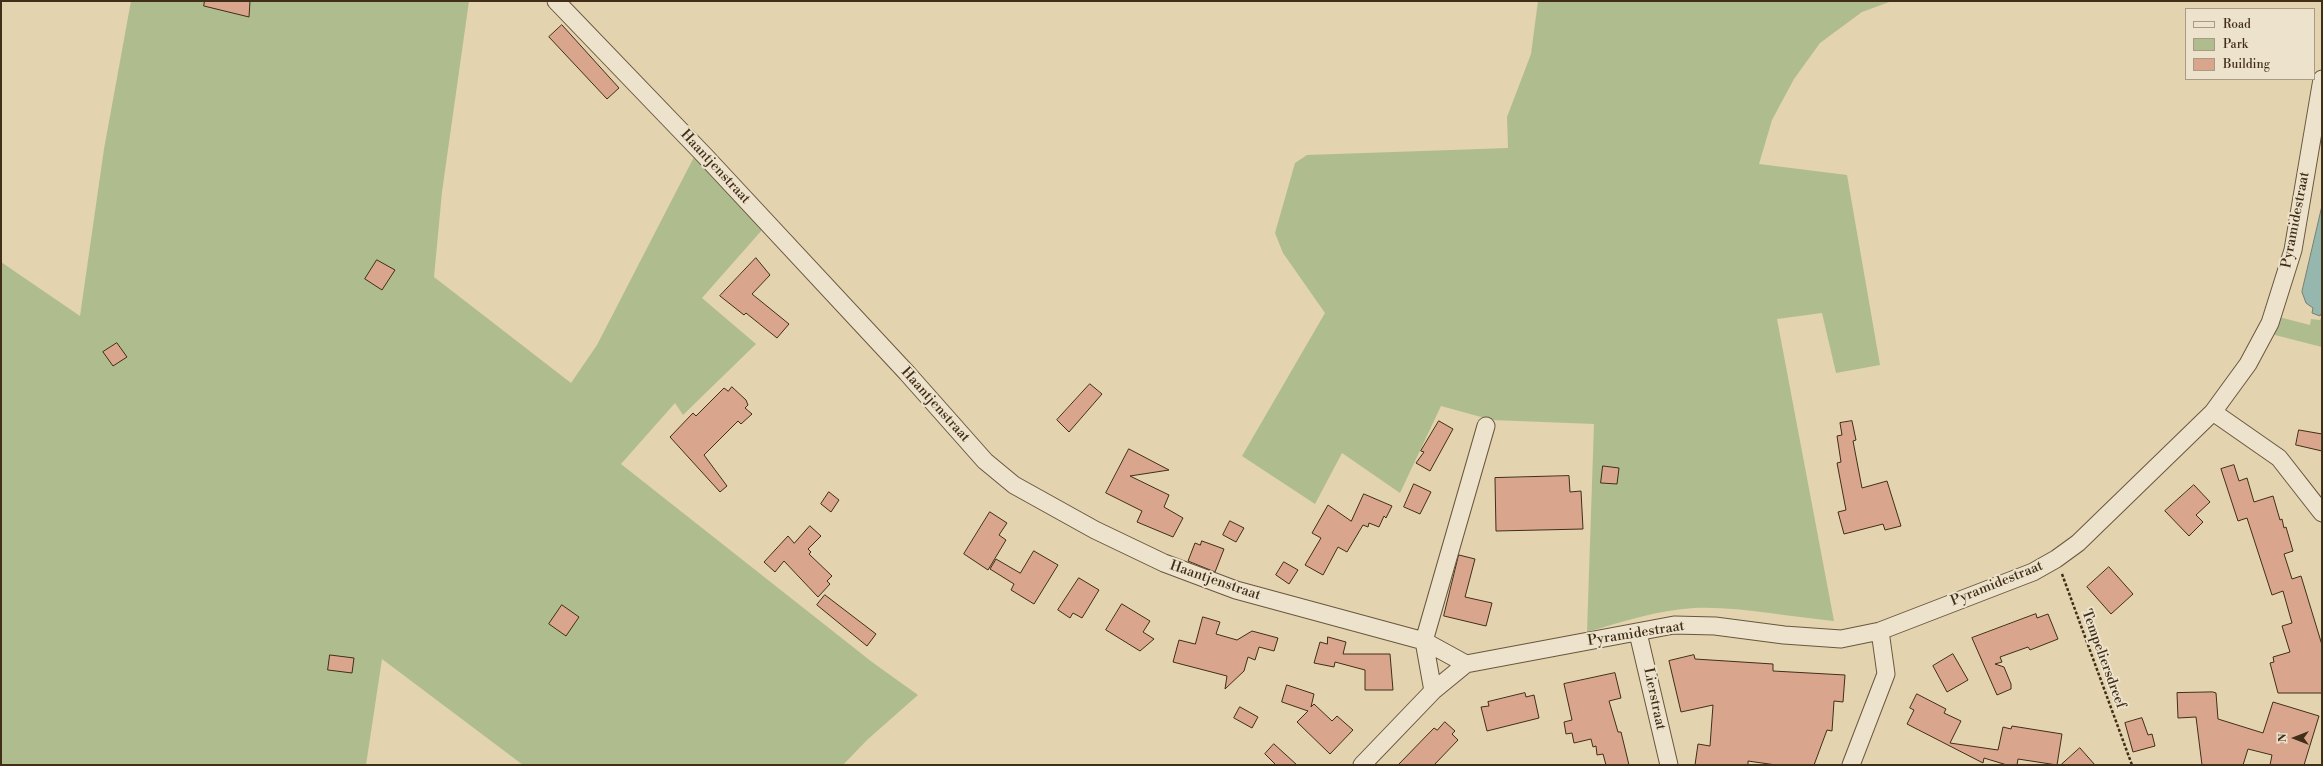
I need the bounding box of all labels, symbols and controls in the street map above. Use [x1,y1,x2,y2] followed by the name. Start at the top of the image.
[2185,8,2315,80] legend
[2223,17,2251,32] text: Road
[2223,37,2248,52] text: Park
[2223,57,2270,72] text: Building
[676,127,754,207] street label: Haantjenstraat
[2278,170,2314,270] street label: Pyramidestraat
[897,364,973,446] street label: Haantjenstraat
[1167,558,1263,604] street label: Haantjenstraat
[1948,558,2046,610] street label: Pyramidestraat
[2077,607,2129,711] street label: Tempeliersdreef
[1586,618,1686,650] street label: Pyramidestraat
[1639,666,1669,732] street label: Lierstraat
[2275,718,2315,758] north arrow
[2276,734,2290,742] text: N

